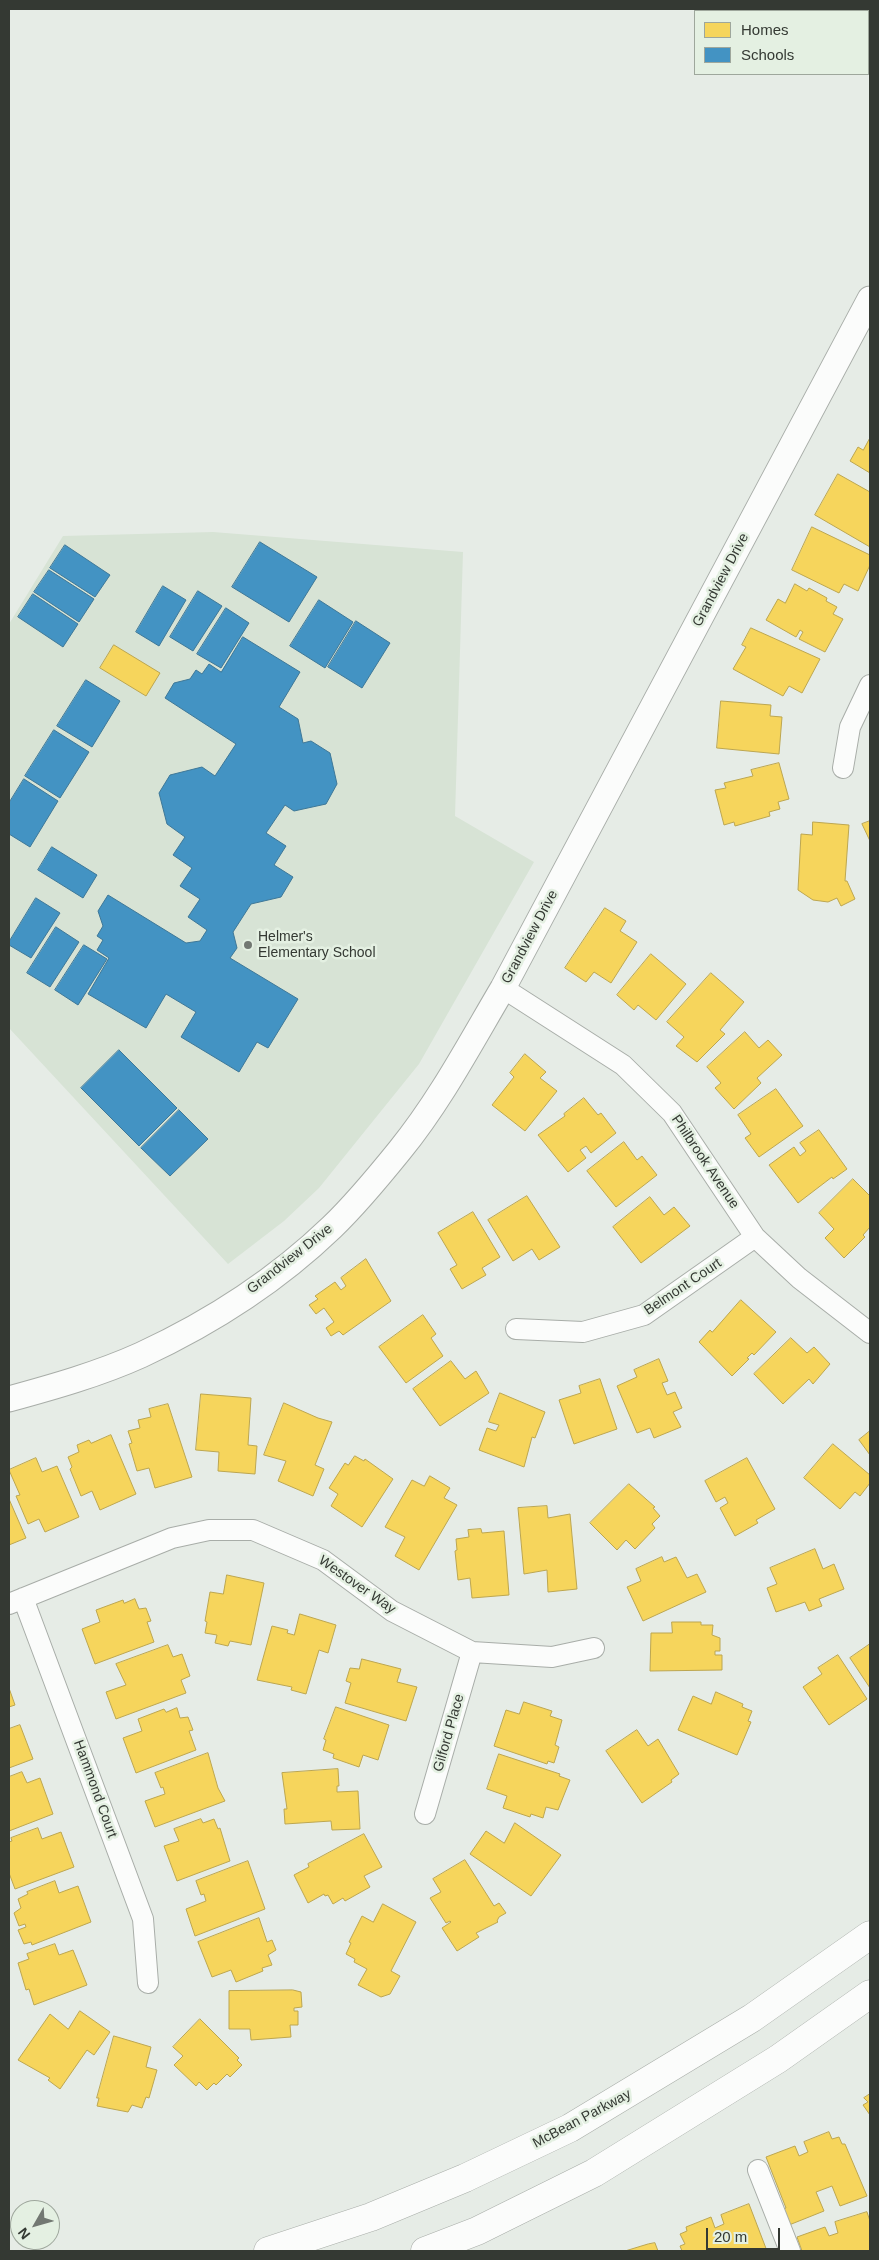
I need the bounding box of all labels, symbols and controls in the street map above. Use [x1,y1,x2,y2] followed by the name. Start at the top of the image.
[694,10,869,75] legend
[741,21,789,38] text: Homes
[741,46,794,63] text: Schools
[689,530,753,630] street label: Grandview Drive
[498,887,562,987] street label: Grandview Drive
[258,929,376,962] place label: Helmer's Elementary School
[242,939,254,951] marker: Helmer's Elementary School
[667,1112,743,1212] street label: Philbrook Avenue
[244,1221,336,1297] street label: Grandview Drive
[641,1255,725,1319] street label: Belmont Court
[315,1552,399,1618] street label: Westover Way
[430,1692,468,1774] street label: Gilford Place
[70,1738,120,1840] street label: Hammond Court
[530,2086,634,2152] street label: McBean Parkway
[10,2200,60,2250] north arrow
[709,2218,783,2250] scale bar
[15,2225,33,2243] text: N
[714,2228,747,2245] text: 20 m

